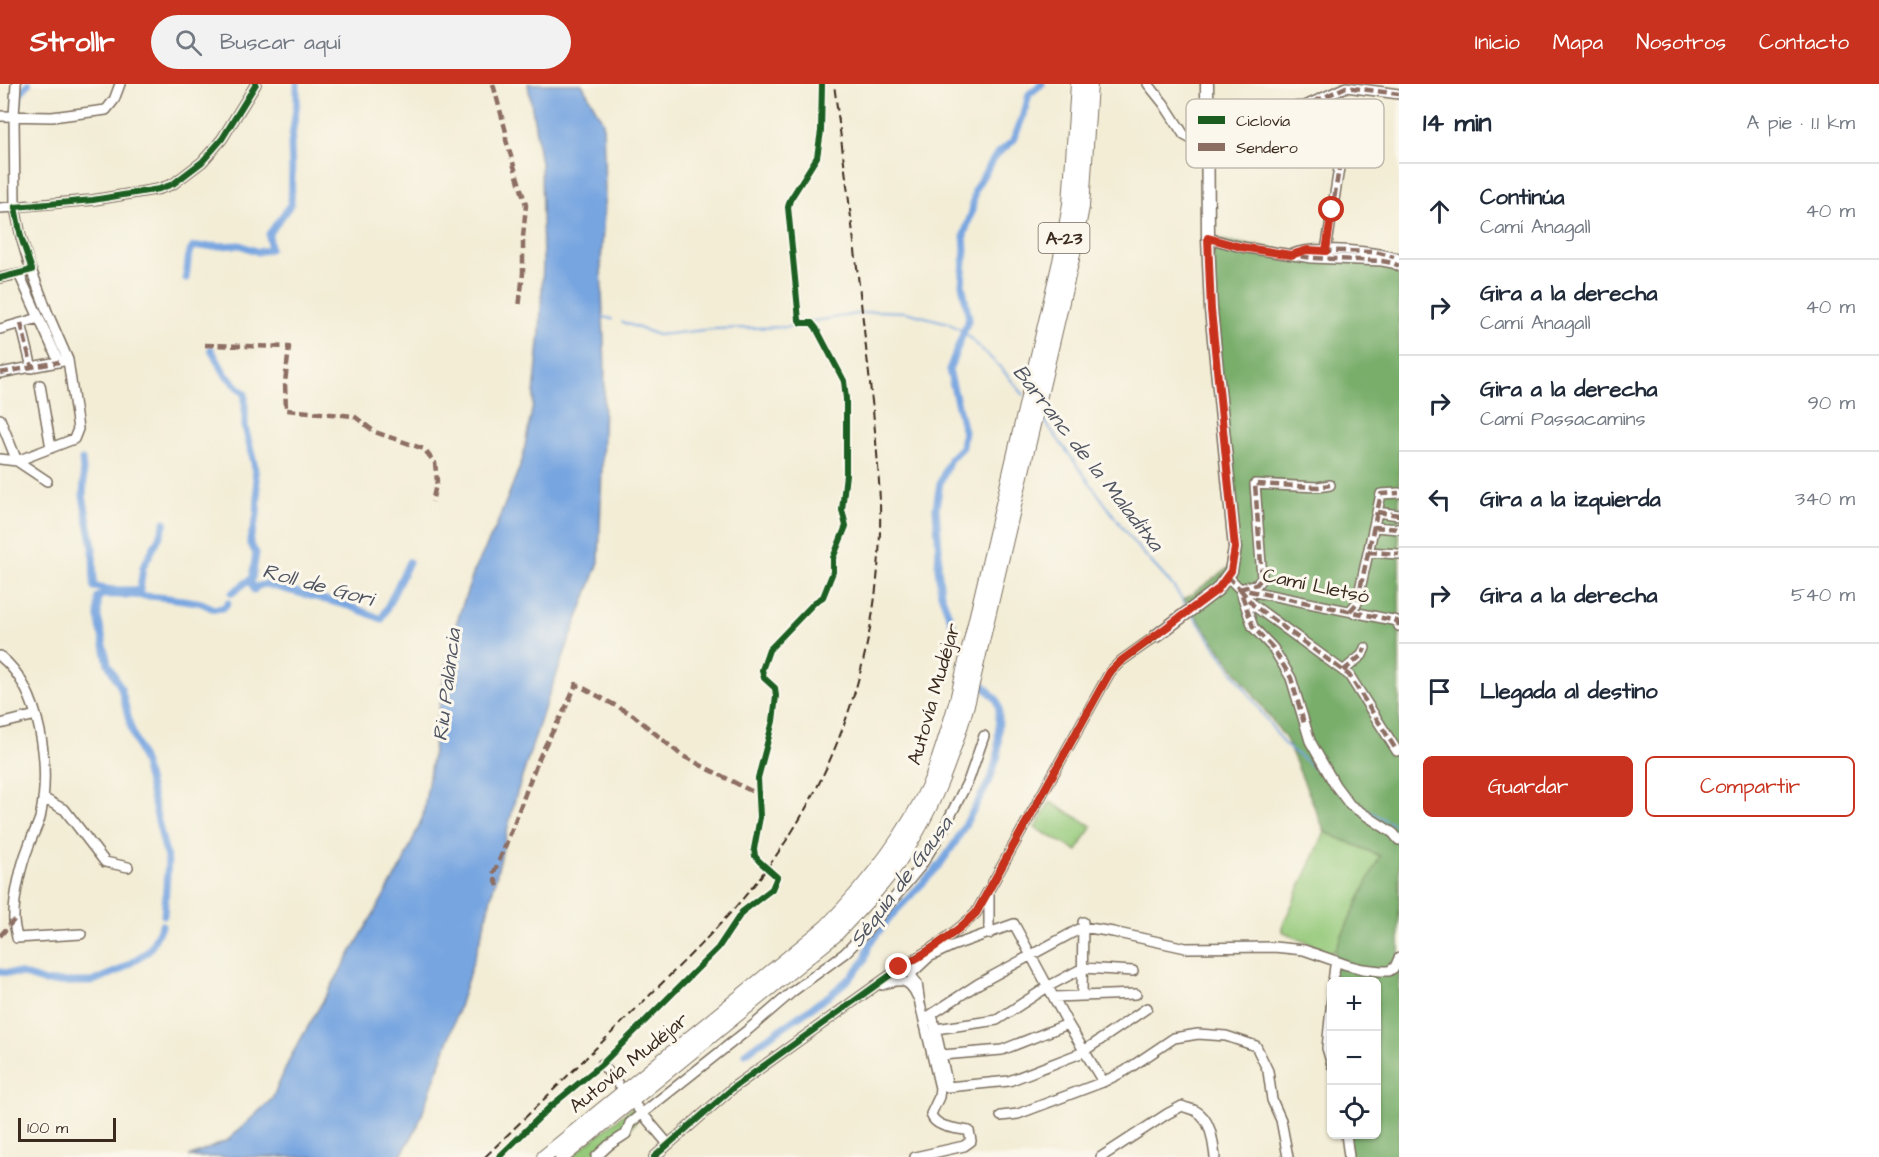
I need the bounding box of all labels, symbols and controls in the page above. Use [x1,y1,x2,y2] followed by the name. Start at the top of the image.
[151,15,571,69] search box
[30,23,115,62] text: Strollr
[172,26,205,59] icon: search
[220,27,341,58] text: Buscar aquí
[1475,28,1520,57] text: Inicio
[1553,28,1603,57] text: Mapa
[1636,28,1726,57] text: Nosotros
[1759,28,1849,57] text: Contacto
[1186,99,1384,168] legend
[1423,105,1492,141] text: 14 min
[1747,109,1855,137] text: A pie · 1.1 km
[1236,110,1290,132] text: Ciclovía
[1236,137,1298,159] text: Sendero
[1480,182,1565,213] text: Continúa
[1423,195,1456,228] icon: ahead
[1318,196,1344,222] route start
[1805,197,1855,225] text: 40 m
[1480,213,1591,241] text: Camí Anagall
[1038,223,1090,253] road number: A-23
[1480,278,1657,309] text: Gira a la derecha
[1423,291,1456,324] icon: right
[1805,293,1855,321] text: 40 m
[1480,309,1591,337] text: Camí Anagall
[1006,359,1171,558] water label: Barranc de la Maladitxa
[1480,374,1657,405] text: Gira a la derecha
[1423,387,1456,420] icon: right
[1807,389,1855,417] text: 90 m
[1480,405,1646,433] text: Camí Passacamins
[1423,483,1456,516] icon: left
[1480,484,1661,515] text: Gira a la izquierda
[1795,485,1855,513] text: 340 m
[259,556,379,614] water label: Roll de Gori
[1260,561,1372,611] street label: Camí Lletsó
[1423,579,1456,612] icon: right
[1480,580,1657,611] text: Gira a la derecha
[1791,581,1855,609] text: 540 m
[900,620,968,768] street label: Autovía Mudéjar
[426,626,468,743] water label: Riu Palància
[1423,675,1456,708] icon: arrive
[1480,676,1658,707] text: Llegada al destino
[1423,756,1633,817] button: Guardar
[1645,756,1855,817] button: Compartir
[842,810,960,953] water label: Séquia de Gausa
[885,953,911,979] route end
[1327,977,1381,1139] map controls
[1327,977,1381,1031] button: +
[563,1006,695,1120] street label: Autovía Mudéjar
[1327,1031,1381,1085] button: −
[1327,1085,1381,1139] button: locate
[18,1115,116,1142] scale bar
[27,1117,68,1139] text: 100 m

